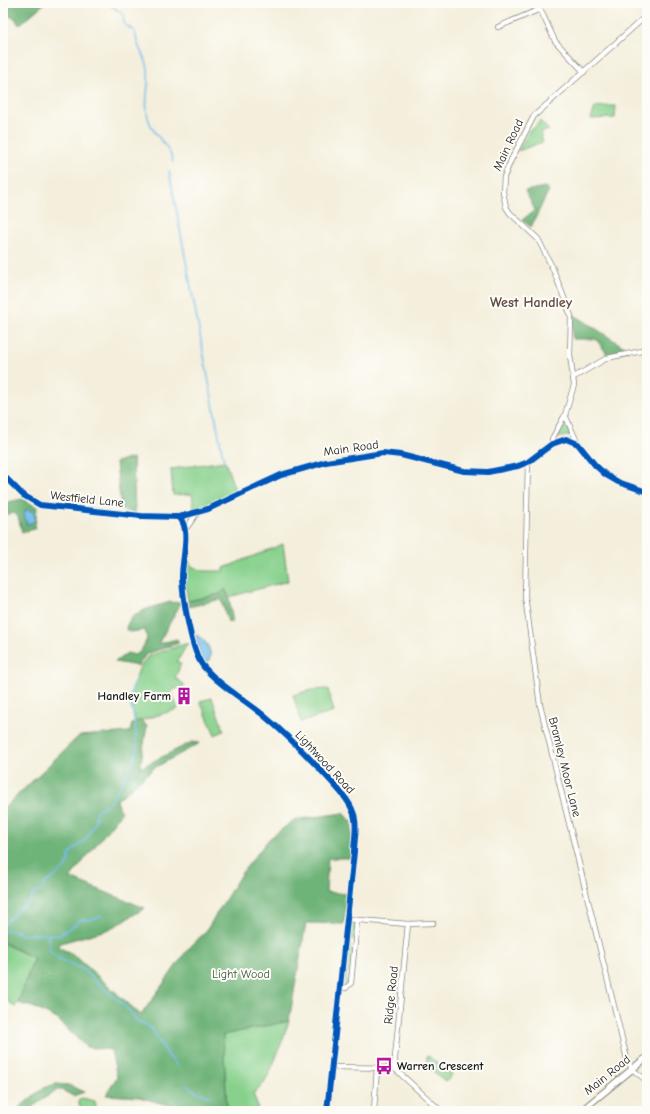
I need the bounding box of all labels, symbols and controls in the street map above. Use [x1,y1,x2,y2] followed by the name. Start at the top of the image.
[490,117,526,173] street label: Main Road
[490,294,573,311] district label: West Handley
[323,437,379,459] street label: Main Road
[50,488,124,510] street label: Westfield Lane
[174,686,194,706] building icon: Handley Farm
[98,689,171,703] place label: Handley Farm
[546,716,584,818] street label: Bramley Moor Lane
[292,728,358,796] street label: Lightwood Road
[381,965,401,1025] street label: Ridge Road
[212,967,270,981] park label: Light Wood
[581,1052,633,1098] street label: Main Road
[374,1056,394,1076] bus stop icon: Warren Crescent
[397,1059,484,1073] place label: Warren Crescent

